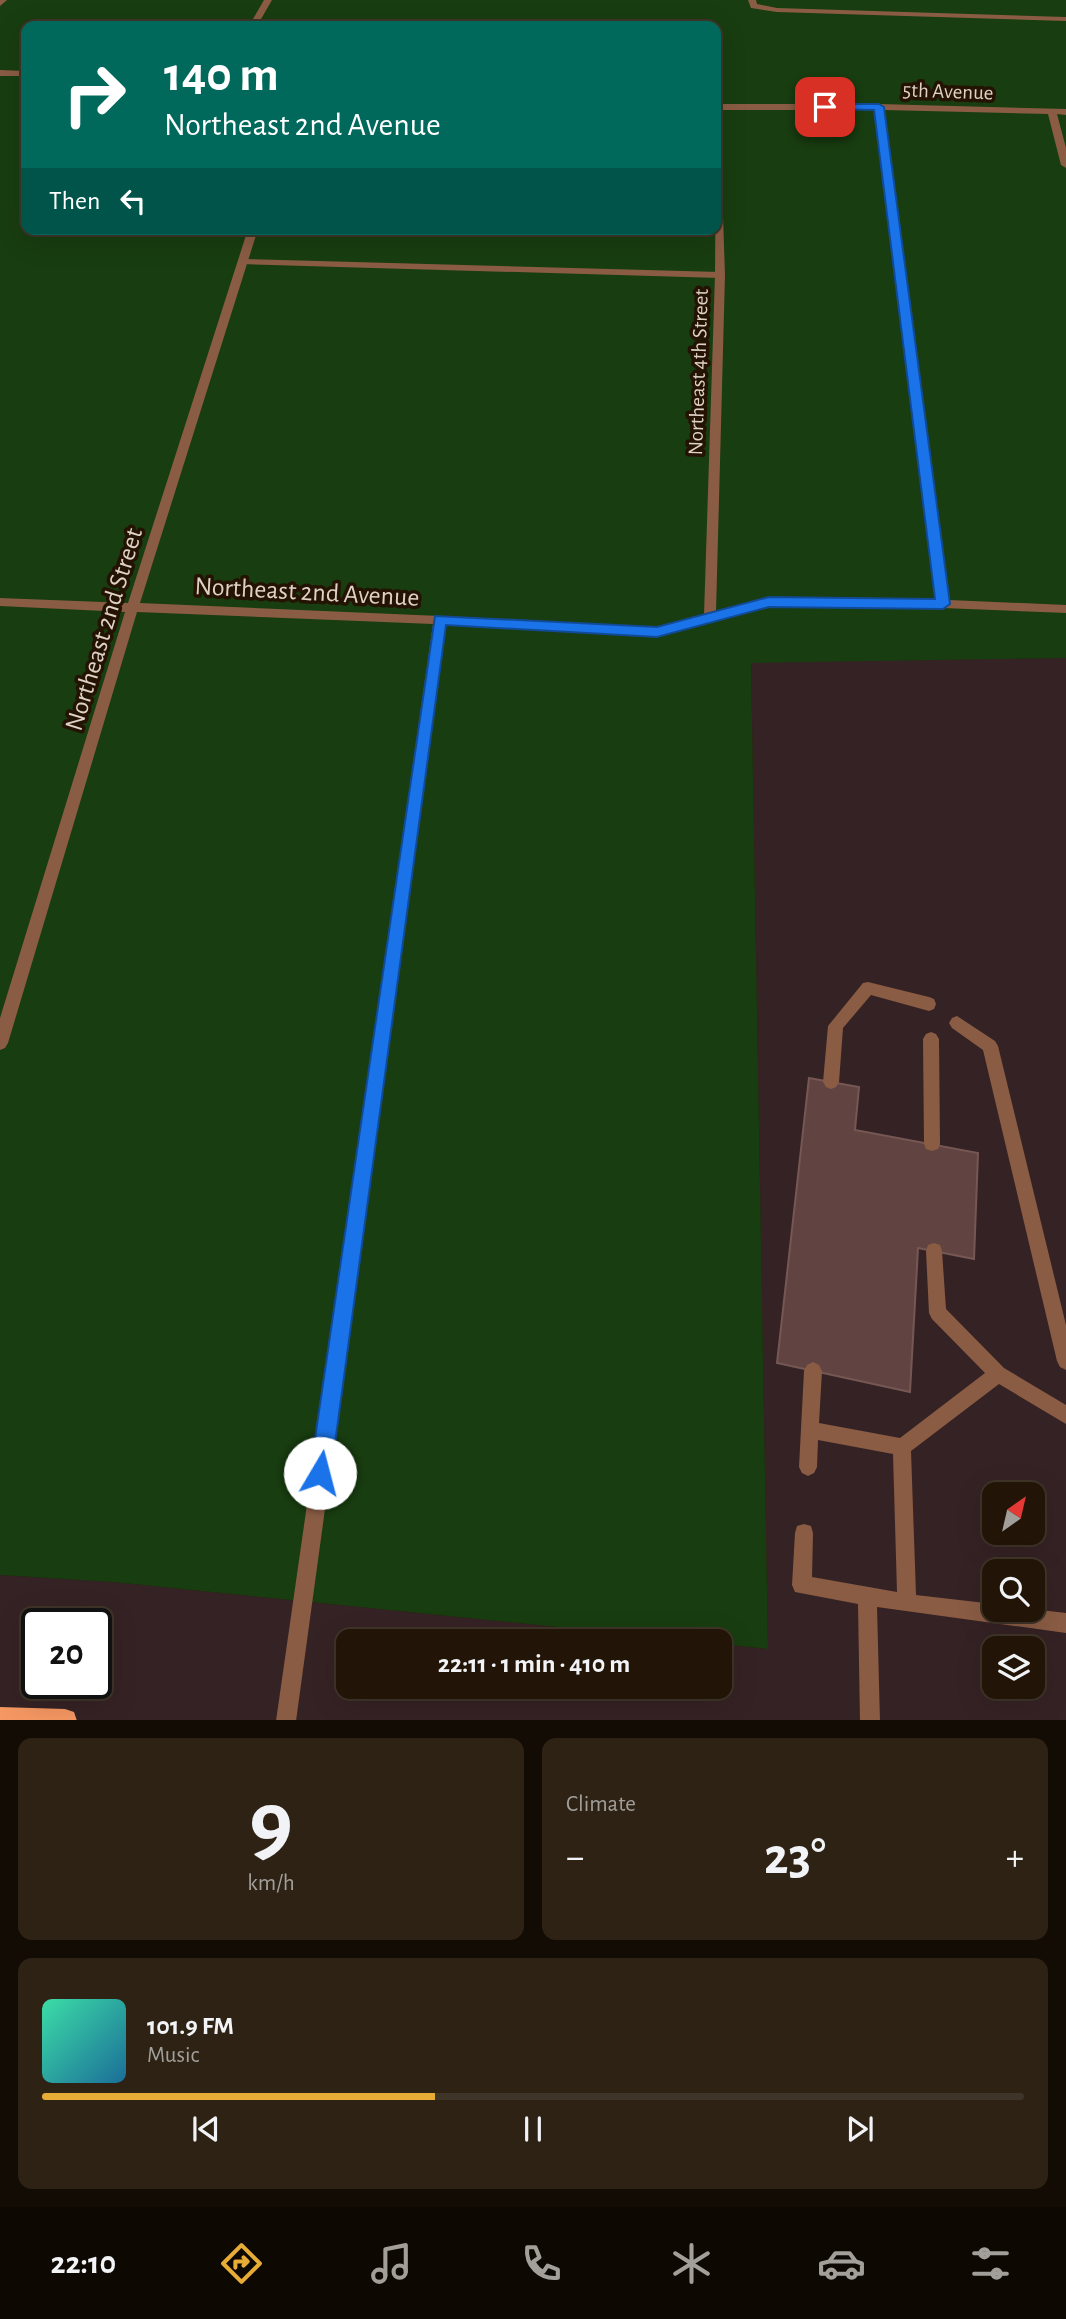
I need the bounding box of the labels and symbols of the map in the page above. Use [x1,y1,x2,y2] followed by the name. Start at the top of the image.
[795,77,855,137] pin
[902,79,994,104] street label: 5th Avenue
[685,288,712,456] street label: Northeast 4th Street
[61,525,147,734] street label: Northeast 2nd Street
[194,573,420,611] street label: Northeast 2nd Avenue
[283,1436,357,1510] position arrow
[982,1482,1045,1545] north arrow
[21,1608,112,1699] speed limit sign: 20

